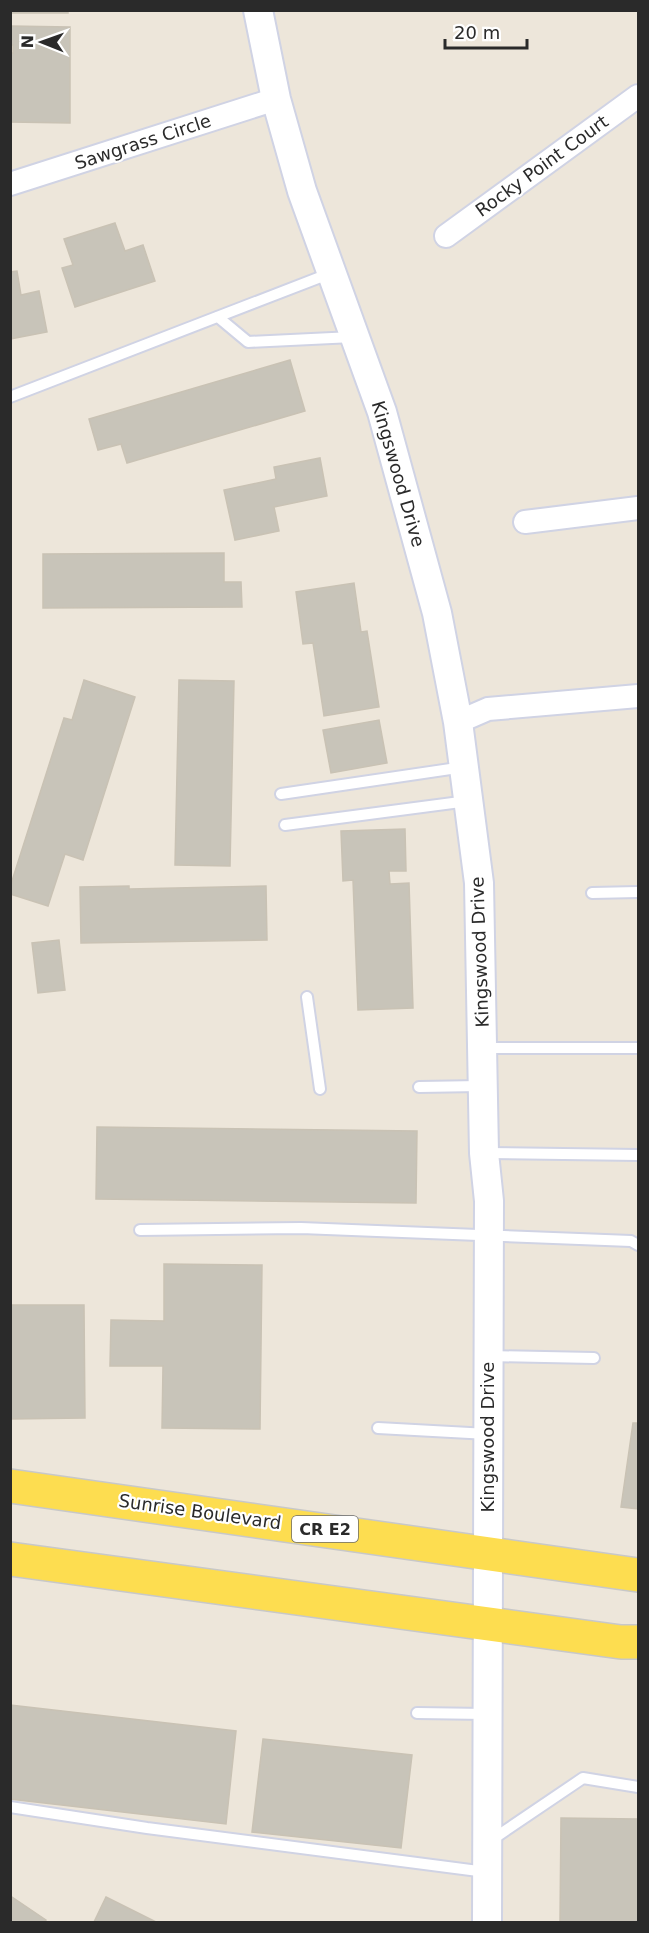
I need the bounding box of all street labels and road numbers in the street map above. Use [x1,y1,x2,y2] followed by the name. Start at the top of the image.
[72,110,214,173] street label: Sawgrass Circle
[471,110,612,221] street label: Rocky Point Court
[368,398,429,549] street label: Kingswood Drive
[466,876,493,1028] street label: Kingswood Drive
[477,1362,498,1512] street label: Kingswood Drive
[117,1490,283,1533] street label: Sunrise Boulevard
[292,1516,358,1542] road number: CR E2

